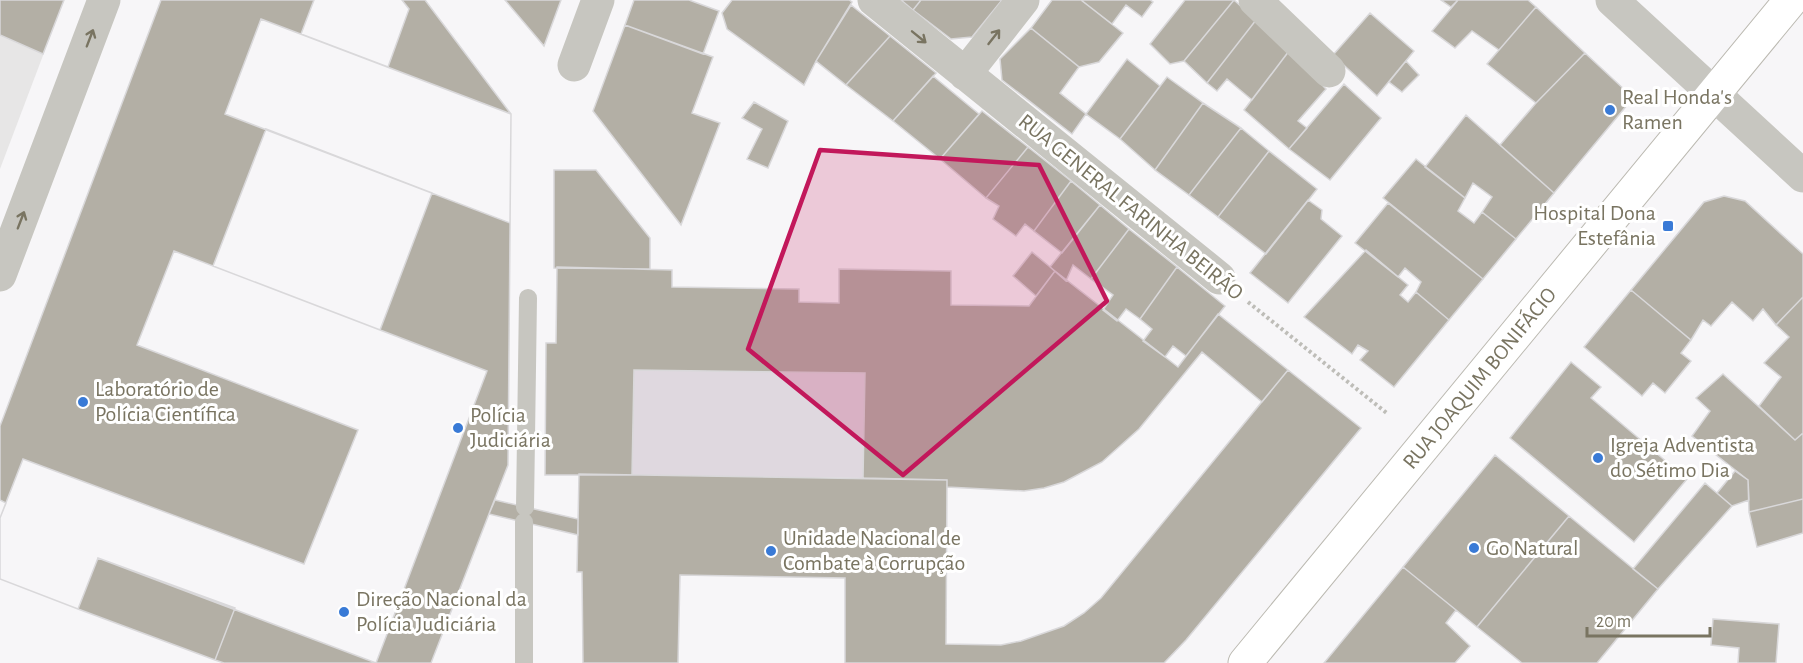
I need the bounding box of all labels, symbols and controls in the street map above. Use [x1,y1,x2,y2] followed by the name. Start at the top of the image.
[85,29,96,47] one-way arrow
[988,29,1001,45] one-way arrow
[911,30,927,43] one-way arrow
[1622,86,1732,133] place label: Real Honda's Ramen
[1603,103,1617,117] marker: Real Honda's Ramen
[1015,109,1248,304] street label: RUA GENERAL FARINHA BEIRÃO
[1533,202,1656,249] place label: Hospital Dona Estefânia
[16,211,27,230] one-way arrow
[1661,219,1675,233] marker: Hospital Dona Estefânia
[1399,283,1561,473] street label: RUA JOAQUIM BONIFÁCIO
[95,378,236,425] place label: Laboratório de Polícia Científica
[76,395,90,409] marker: Laboratório de Polícia Científica
[470,404,551,451] place label: Polícia Judiciária
[451,421,465,435] marker: Polícia Judiciária
[1610,434,1755,481] place label: Igreja Adventista do Sétimo Dia
[1591,451,1605,465] marker: Igreja Adventista do Sétimo Dia
[783,527,965,574] place label: Unidade Nacional de Combate à Corrupção
[1486,537,1578,559] place label: Go Natural
[1467,541,1481,555] marker: Go Natural
[764,544,778,558] marker: Unidade Nacional de Combate à Corrupção
[356,588,527,635] place label: Direção Nacional da Polícia Judiciária
[1587,600,1710,638] scale bar
[337,605,351,619] marker: Direção Nacional da Polícia Judiciária
[1596,613,1631,631] text: 20 m

